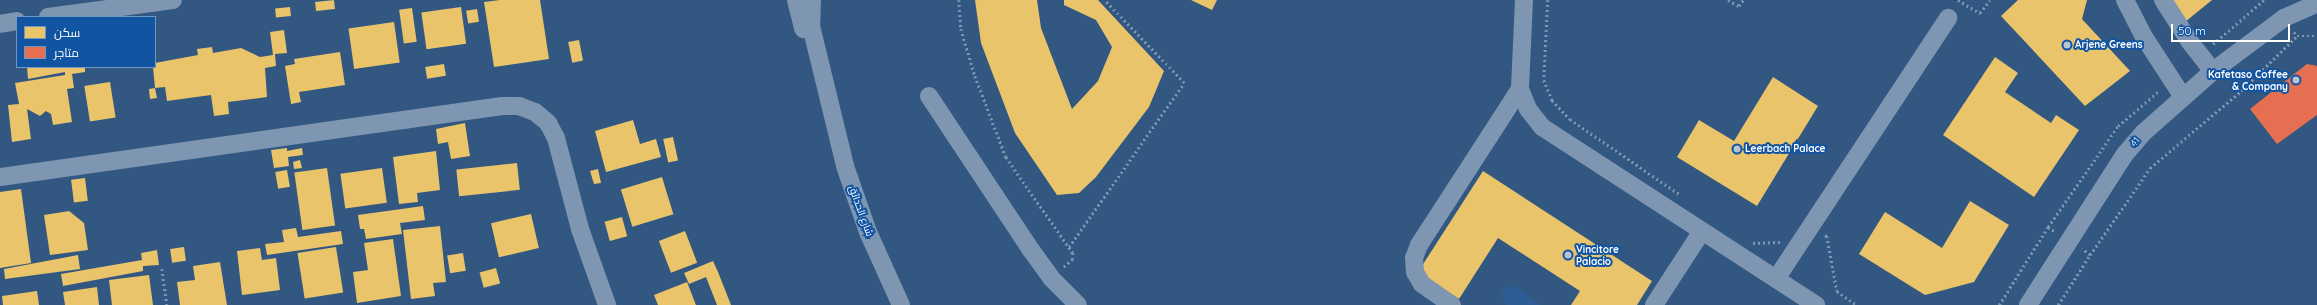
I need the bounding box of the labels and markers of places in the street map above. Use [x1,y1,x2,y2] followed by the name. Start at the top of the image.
[2075,39,2143,51] place label: Arjene Greens
[2062,40,2072,50] marker: Arjene Greens
[2208,68,2288,92] place label: Kafetaso Coffee & Company
[2291,75,2301,85] marker: Kafetaso Coffee & Company
[1745,143,1826,155] place label: Leerbach Palace
[1732,144,1742,154] marker: Leerbach Palace
[1576,243,1619,266] place label: Vincitore Palacio
[1563,250,1573,260] marker: Vincitore Palacio

